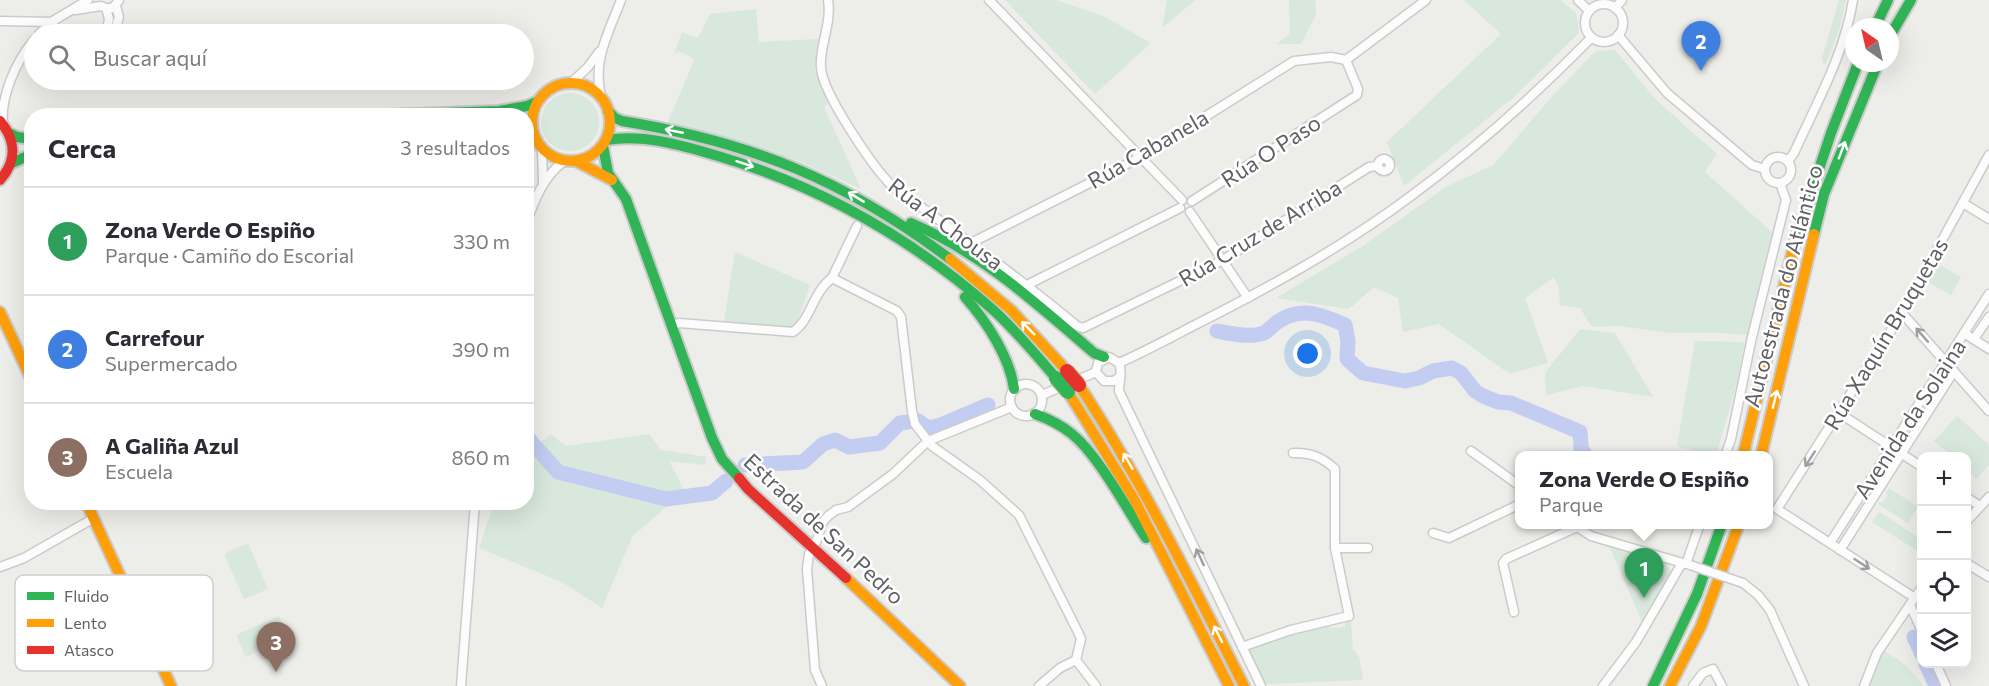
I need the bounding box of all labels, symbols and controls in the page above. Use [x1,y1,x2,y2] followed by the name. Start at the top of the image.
[1845,18,1899,72] north arrow
[1682,22,1720,71] pin: 2
[24,24,534,90] search box
[45,41,78,74] icon: search
[93,44,207,71] text: Buscar aquí
[1083,103,1213,194] street label: Rúa Cabanela
[1216,108,1326,193] street label: Rúa O Paso
[665,125,684,136] one-way arrow
[48,132,116,163] text: Cerca
[400,135,510,159] text: 3 resultados
[1837,141,1848,160] one-way arrow
[735,159,754,170] one-way arrow
[1737,162,1828,410] street label: Autoestrada do Atlántico
[884,172,1009,276] street label: Rúa A Chousa
[1173,173,1346,292] street label: Rúa Cruz de Arriba
[848,191,865,203] one-way arrow
[105,216,315,243] text: Zona Verde O Espiño
[63,229,72,253] text: 1
[453,229,510,253] text: 330 m
[1818,233,1954,435] street label: Rúa Xaquín Bruquetas
[105,243,354,267] text: Parque · Camiño do Escorial
[1020,320,1035,335] one-way arrow
[105,324,204,351] text: Carrefour
[1915,327,1929,342] one-way arrow
[1848,334,1971,504] street label: Avenida da Solaina
[62,337,73,361] text: 2
[452,337,510,361] text: 390 m
[1293,339,1322,368] your location
[105,351,238,375] text: Supermercado
[1769,389,1781,408] one-way arrow
[105,432,239,459] text: A Galiña Azul
[62,445,73,469] text: 3
[451,445,510,469] text: 860 m
[739,447,910,610] street label: Estrada de San Pedro
[1804,450,1816,467] one-way arrow
[1515,451,1773,529] popup
[1917,452,1971,668] map controls
[1917,452,1971,506] button: +
[1122,453,1134,470] one-way arrow
[105,459,173,483] text: Escuela
[1539,465,1749,492] text: Zona Verde O Espiño
[1539,492,1603,516] text: Parque
[1917,506,1971,560] button: −
[1624,548,1664,598] pin: 1
[1193,549,1205,567] one-way arrow
[1853,558,1870,570] one-way arrow
[1917,560,1971,614] button: locate
[15,575,213,671] legend
[64,586,109,605] text: Fluido
[64,613,107,632] text: Lento
[1917,614,1971,668] button: layers
[256,622,296,672] pin: 3
[1211,625,1223,643] one-way arrow
[64,640,114,659] text: Atasco

